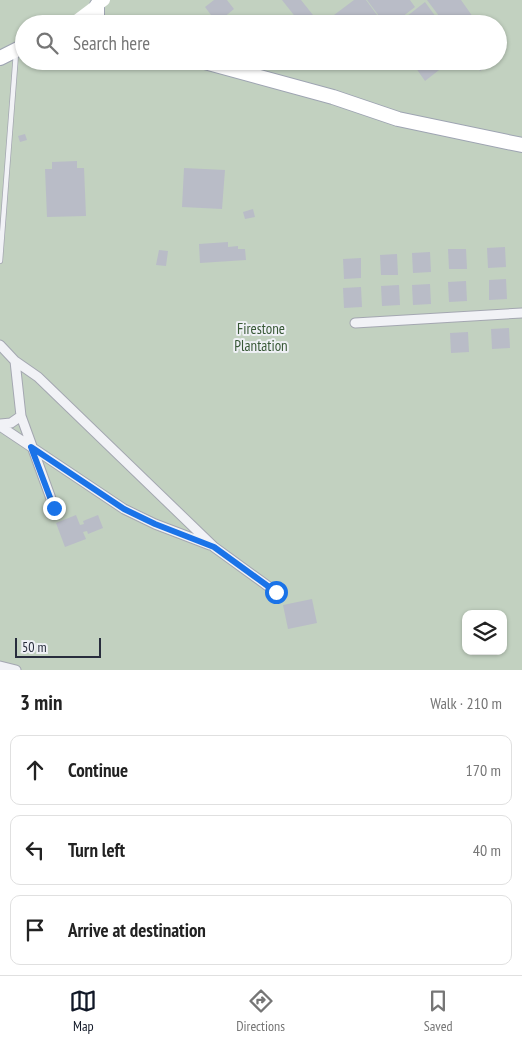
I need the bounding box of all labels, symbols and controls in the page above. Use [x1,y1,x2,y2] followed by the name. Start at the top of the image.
[15,15,507,70] search box
[33,29,61,57] icon: search
[73,31,150,55] text: Search here
[234,319,288,355] park label: Firestone Plantation
[43,497,66,520] route end
[265,581,288,604] route start
[462,610,507,655] map controls
[462,610,507,655] button: layers
[15,635,101,658] scale bar
[22,638,47,656] text: 50 m
[20,689,62,716] text: 3 min
[430,693,502,713] text: Walk · 210 m
[21,756,49,784] icon: ahead
[68,758,128,782] text: Continue
[466,760,501,780] text: 170 m
[21,836,49,864] icon: left
[68,838,125,862] text: Turn left
[473,840,501,860] text: 40 m
[21,916,49,944] icon: arrive
[68,918,206,942] text: Arrive at destination
[69,987,97,1035] tab: Map
[236,987,285,1035] tab: Directions
[424,987,453,1035] tab: Saved

